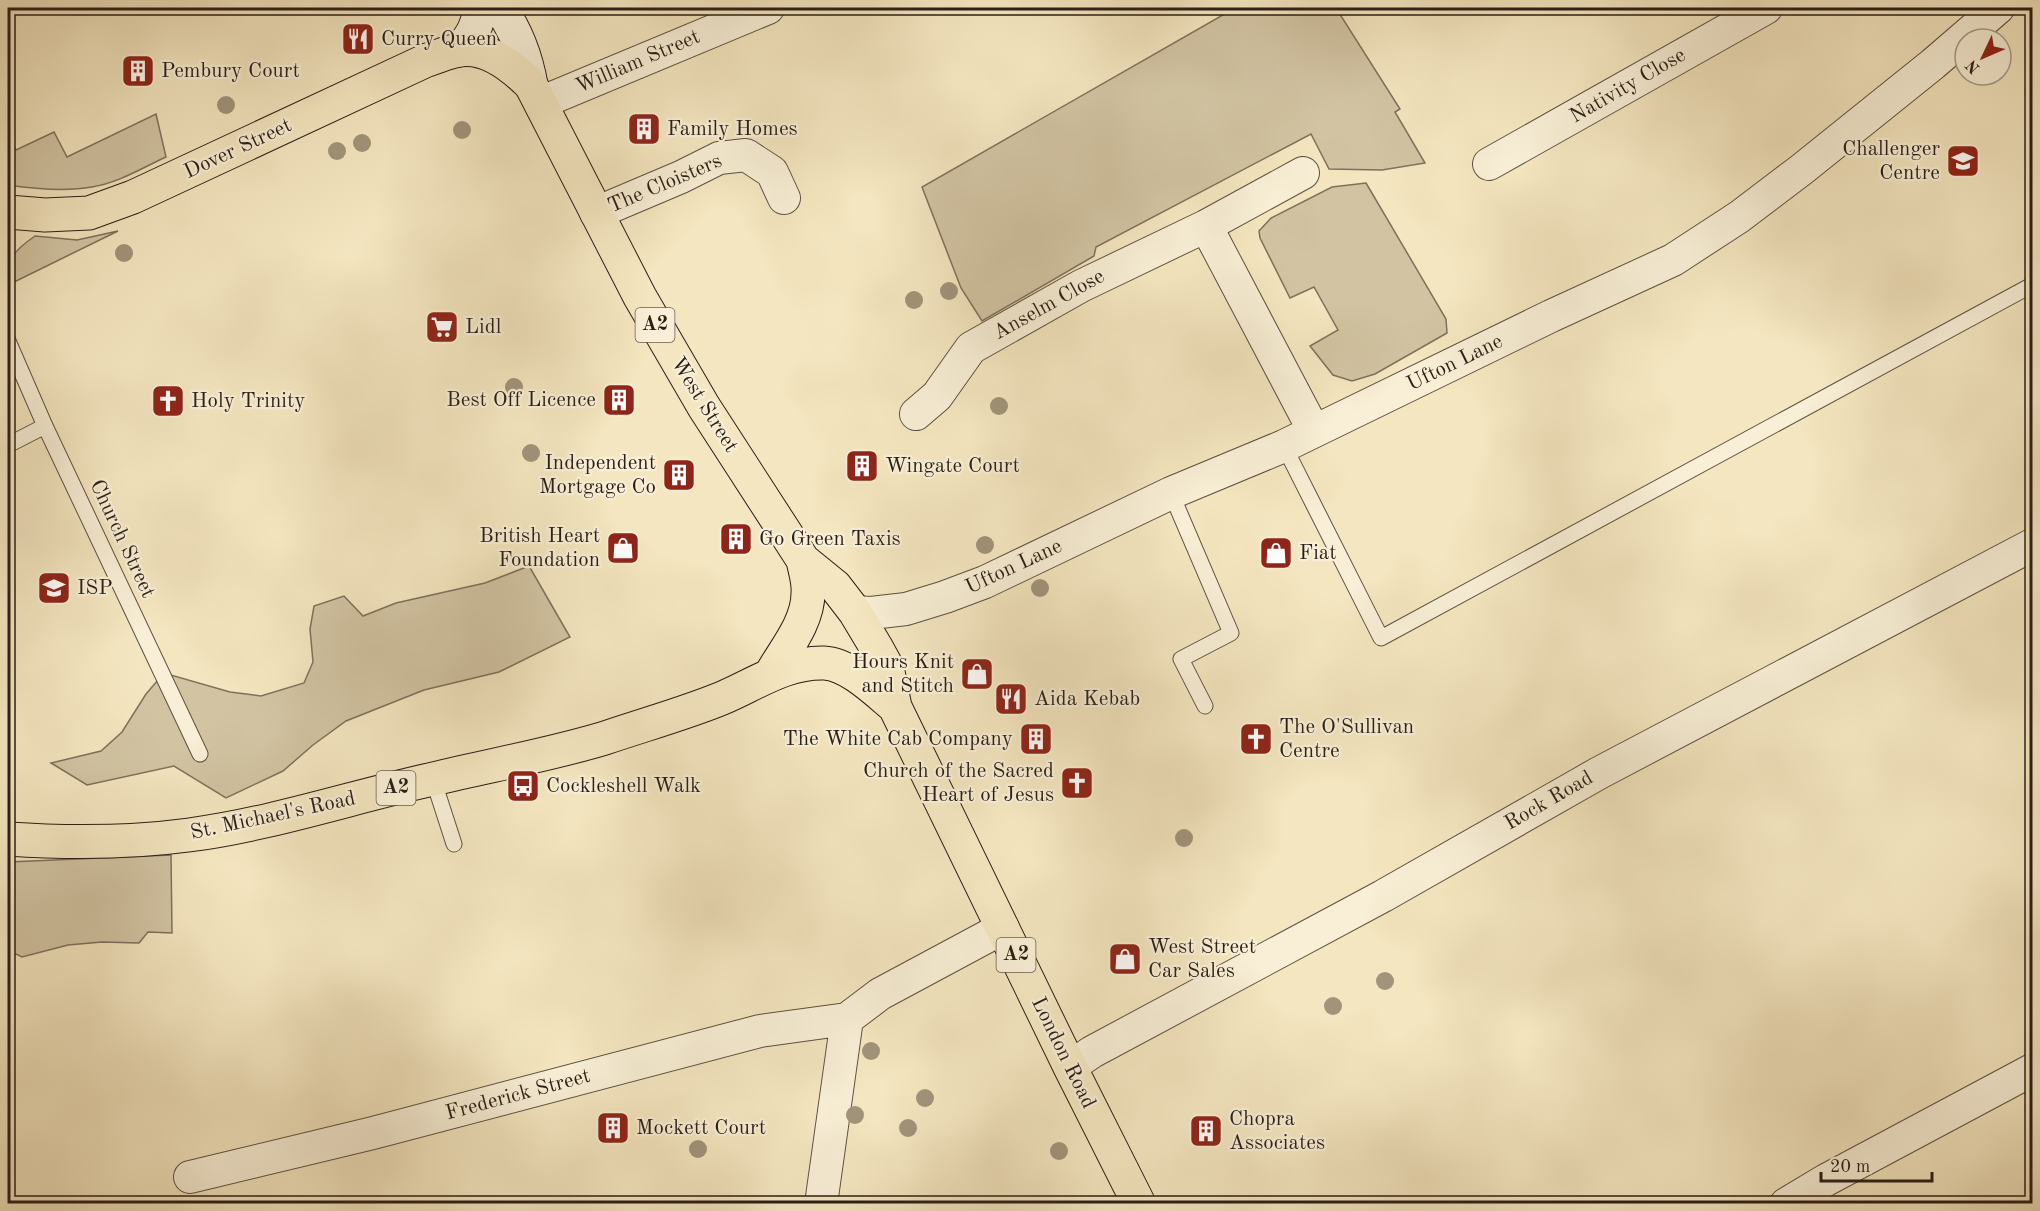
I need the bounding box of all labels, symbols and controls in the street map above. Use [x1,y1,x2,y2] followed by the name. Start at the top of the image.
[340,21,376,57] restaurant icon: Curry Queen
[573,26,703,98] street label: William Street
[1953,27,2013,87] north arrow
[381,29,497,50] place label: Curry Queen
[1567,44,1689,128] street label: Nativity Close
[120,53,156,89] building icon: Pembury Court
[1963,56,1984,76] text: N
[161,61,300,82] place label: Pembury Court
[626,111,662,147] building icon: Family Homes
[181,115,295,183] street label: Dover Street
[667,119,798,140] place label: Family Homes
[1842,139,1940,184] place label: Challenger Centre
[1945,143,1981,179] school or university icon: Challenger Centre
[605,151,725,217] street label: The Cloisters
[990,266,1108,344] street label: Anselm Close
[636,308,674,342] road number: A2
[424,309,460,345] supermarket icon: Lidl
[465,317,502,338] place label: Lidl
[1404,331,1506,395] street label: Ufton Lane
[666,354,742,456] street label: West Street
[601,382,637,418] building icon: Best Off Licence
[150,383,186,419] church icon: Holy Trinity
[446,390,596,411] place label: Best Off Licence
[191,391,305,412] place label: Holy Trinity
[844,448,880,484] building icon: Wingate Court
[539,453,656,498] place label: Independent Mortgage Co
[885,456,1020,477] place label: Wingate Court
[661,457,697,493] building icon: Independent Mortgage Co
[86,477,158,601] street label: Church Street
[718,521,754,557] building icon: Go Green Taxis
[479,526,600,571] place label: British Heart Foundation
[759,529,901,550] place label: Go Green Taxis
[605,530,641,566] shop icon: British Heart Foundation
[1258,535,1294,571] shop icon: Fiat
[963,536,1065,598] street label: Ufton Lane
[1299,543,1337,564] place label: Fiat
[36,570,72,606] school or university icon: ISP
[77,578,113,599] place label: ISP
[852,652,954,697] place label: Hours Knit and Stitch
[959,656,995,692] shop icon: Hours Knit and Stitch
[993,681,1029,717] restaurant icon: Aida Kebab
[1034,689,1140,710] place label: Aida Kebab
[1279,717,1414,762] place label: The O'Sullivan Centre
[1018,721,1054,757] building icon: The White Cab Company
[1238,721,1274,757] church icon: The O'Sullivan Centre
[783,729,1013,750] place label: The White Cab Company
[863,761,1054,806] place label: Church of the Sacred Heart of Jesus
[1059,765,1095,801] church icon: Church of the Sacred Heart of Jesus
[1501,767,1597,835] street label: Rock Road
[505,768,541,804] bus stop icon: Cockleshell Walk
[376,771,416,805] road number: A2
[546,776,701,797] place label: Cockleshell Walk
[188,788,358,844] street label: St. Michael's Road
[1148,937,1256,982] place label: West Street Car Sales
[996,938,1036,972] road number: A2
[1107,941,1143,977] shop icon: West Street Car Sales
[1027,994,1099,1112] street label: London Road
[443,1066,593,1124] street label: Frederick Street
[1229,1109,1325,1154] place label: Chopra Associates
[595,1110,631,1146] building icon: Mockett Court
[1188,1113,1224,1149] building icon: Chopra Associates
[636,1118,766,1139] place label: Mockett Court
[1821,1145,1932,1183] scale bar
[1830,1158,1870,1176] text: 20 m

